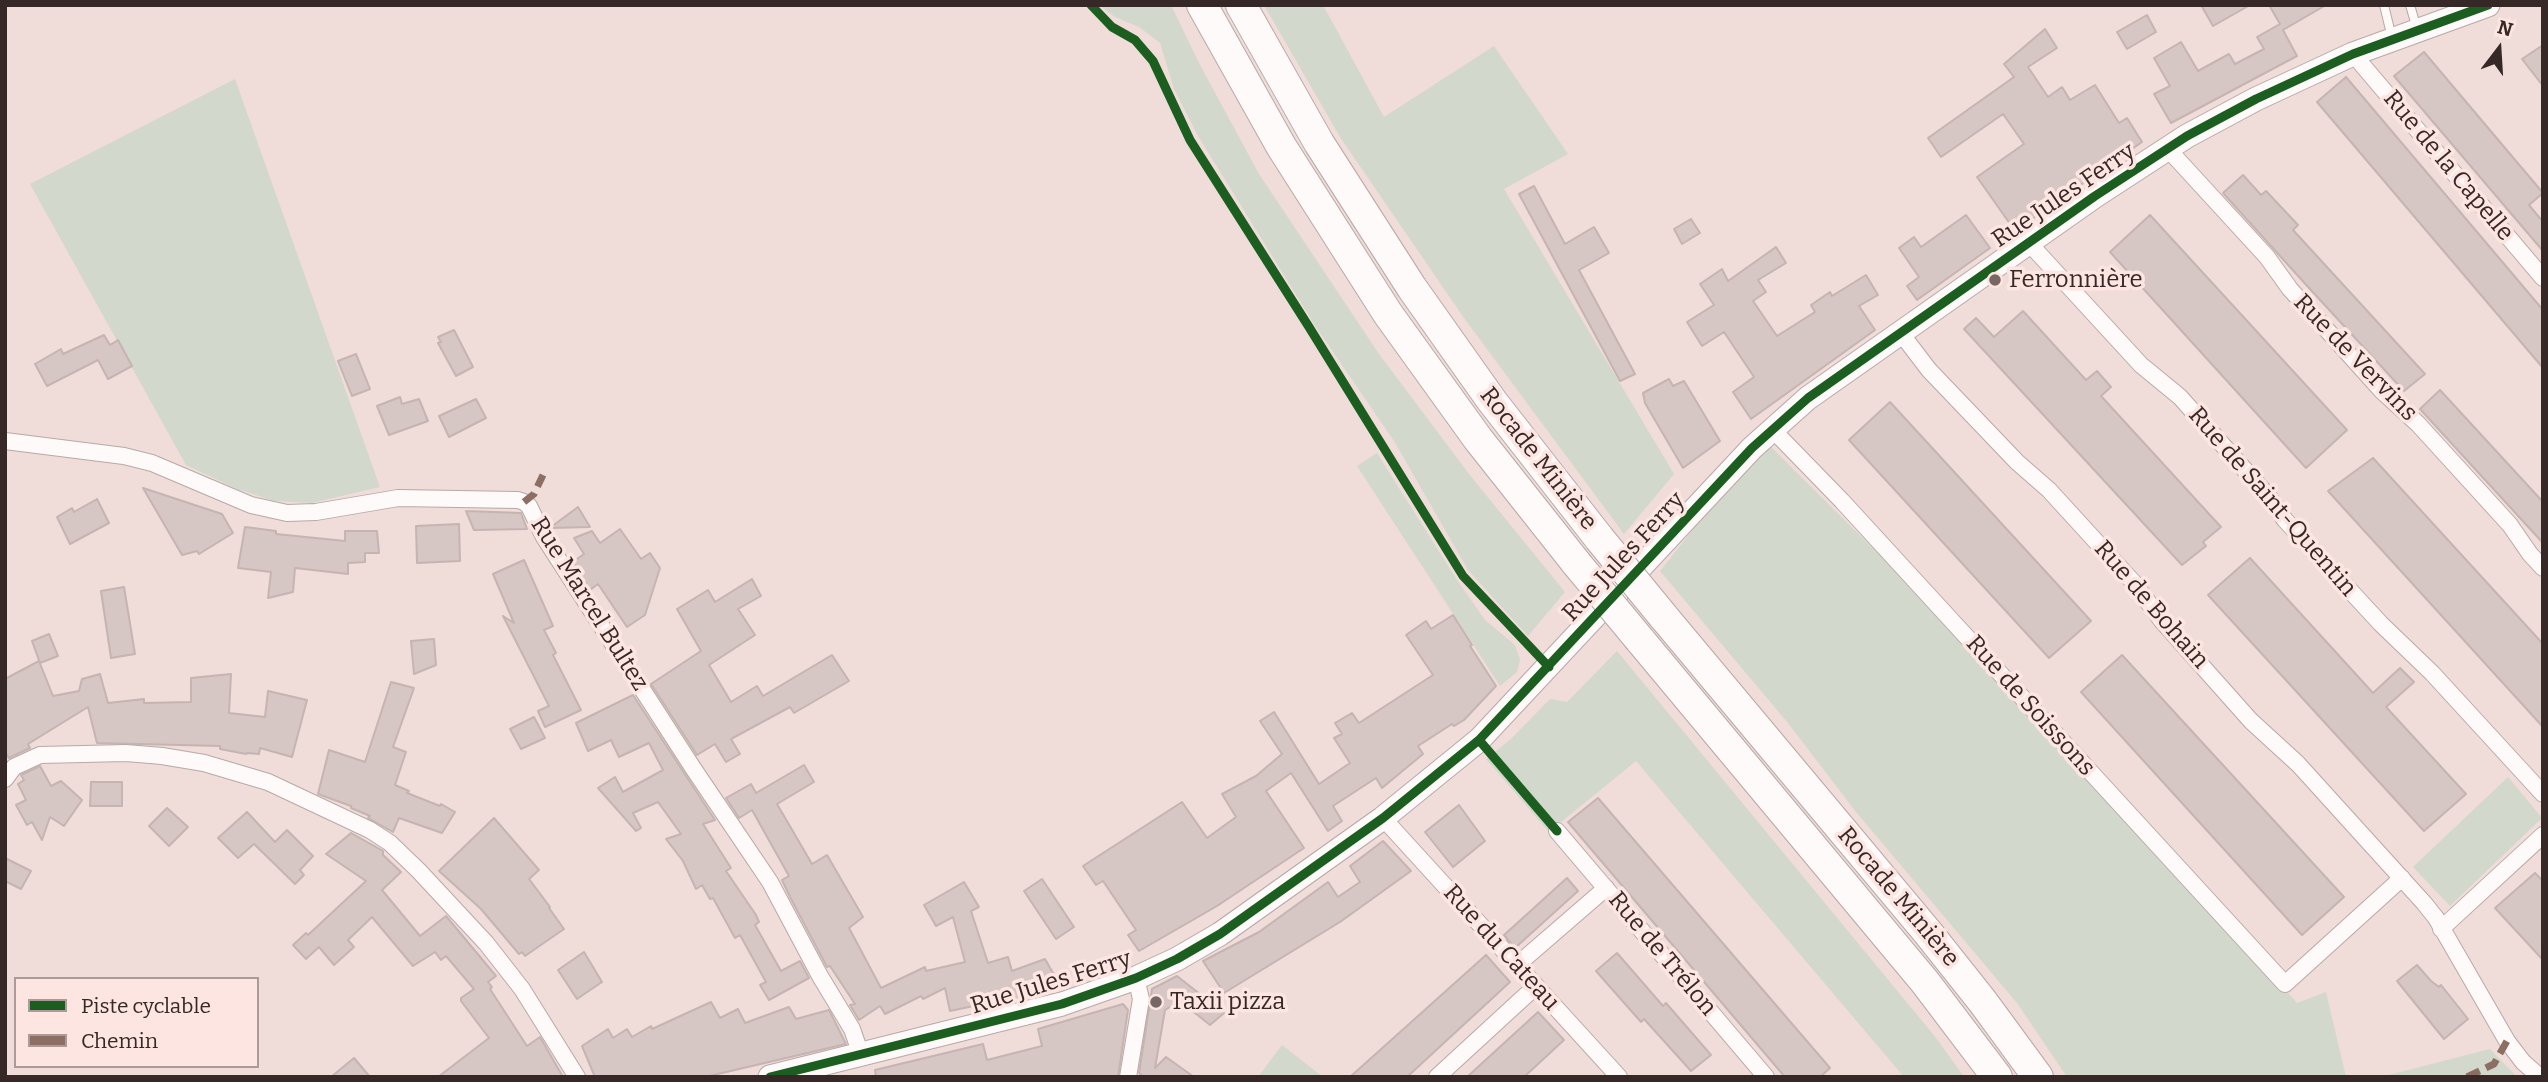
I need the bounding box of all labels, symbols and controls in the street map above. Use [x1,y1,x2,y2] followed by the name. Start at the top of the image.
[2464,14,2534,84] north arrow
[2495,15,2516,42] text: N
[2377,85,2519,247] street label: Rue de la Capelle
[1987,138,2141,254] street label: Rue Jules Ferry
[2009,266,2143,294] place label: Ferronnière
[1987,272,2003,288] marker: Ferronnière
[2287,288,2423,428] street label: Rue de Vervins
[1473,382,1603,536] street label: Rocade Minière
[2182,401,2362,603] street label: Rue de Saint-Quentin
[1557,486,1691,628] street label: Rue Jules Ferry
[524,512,654,696] street label: Rue Marcel Bultez
[2088,535,2214,675] street label: Rue de Bohain
[1959,630,2101,782] street label: Rue de Soissons
[1831,821,1965,973] street label: Rocade Minière
[1437,879,1565,1017] street label: Rue du Cateau
[1602,886,1722,1022] street label: Rue de Trélon
[967,945,1135,1021] street label: Rue Jules Ferry
[14,977,259,1068] legend
[1170,988,1285,1016] place label: Taxii pizza
[81,993,211,1019] text: Piste cyclable
[1148,994,1164,1010] marker: Taxii pizza
[81,1028,158,1054] text: Chemin

